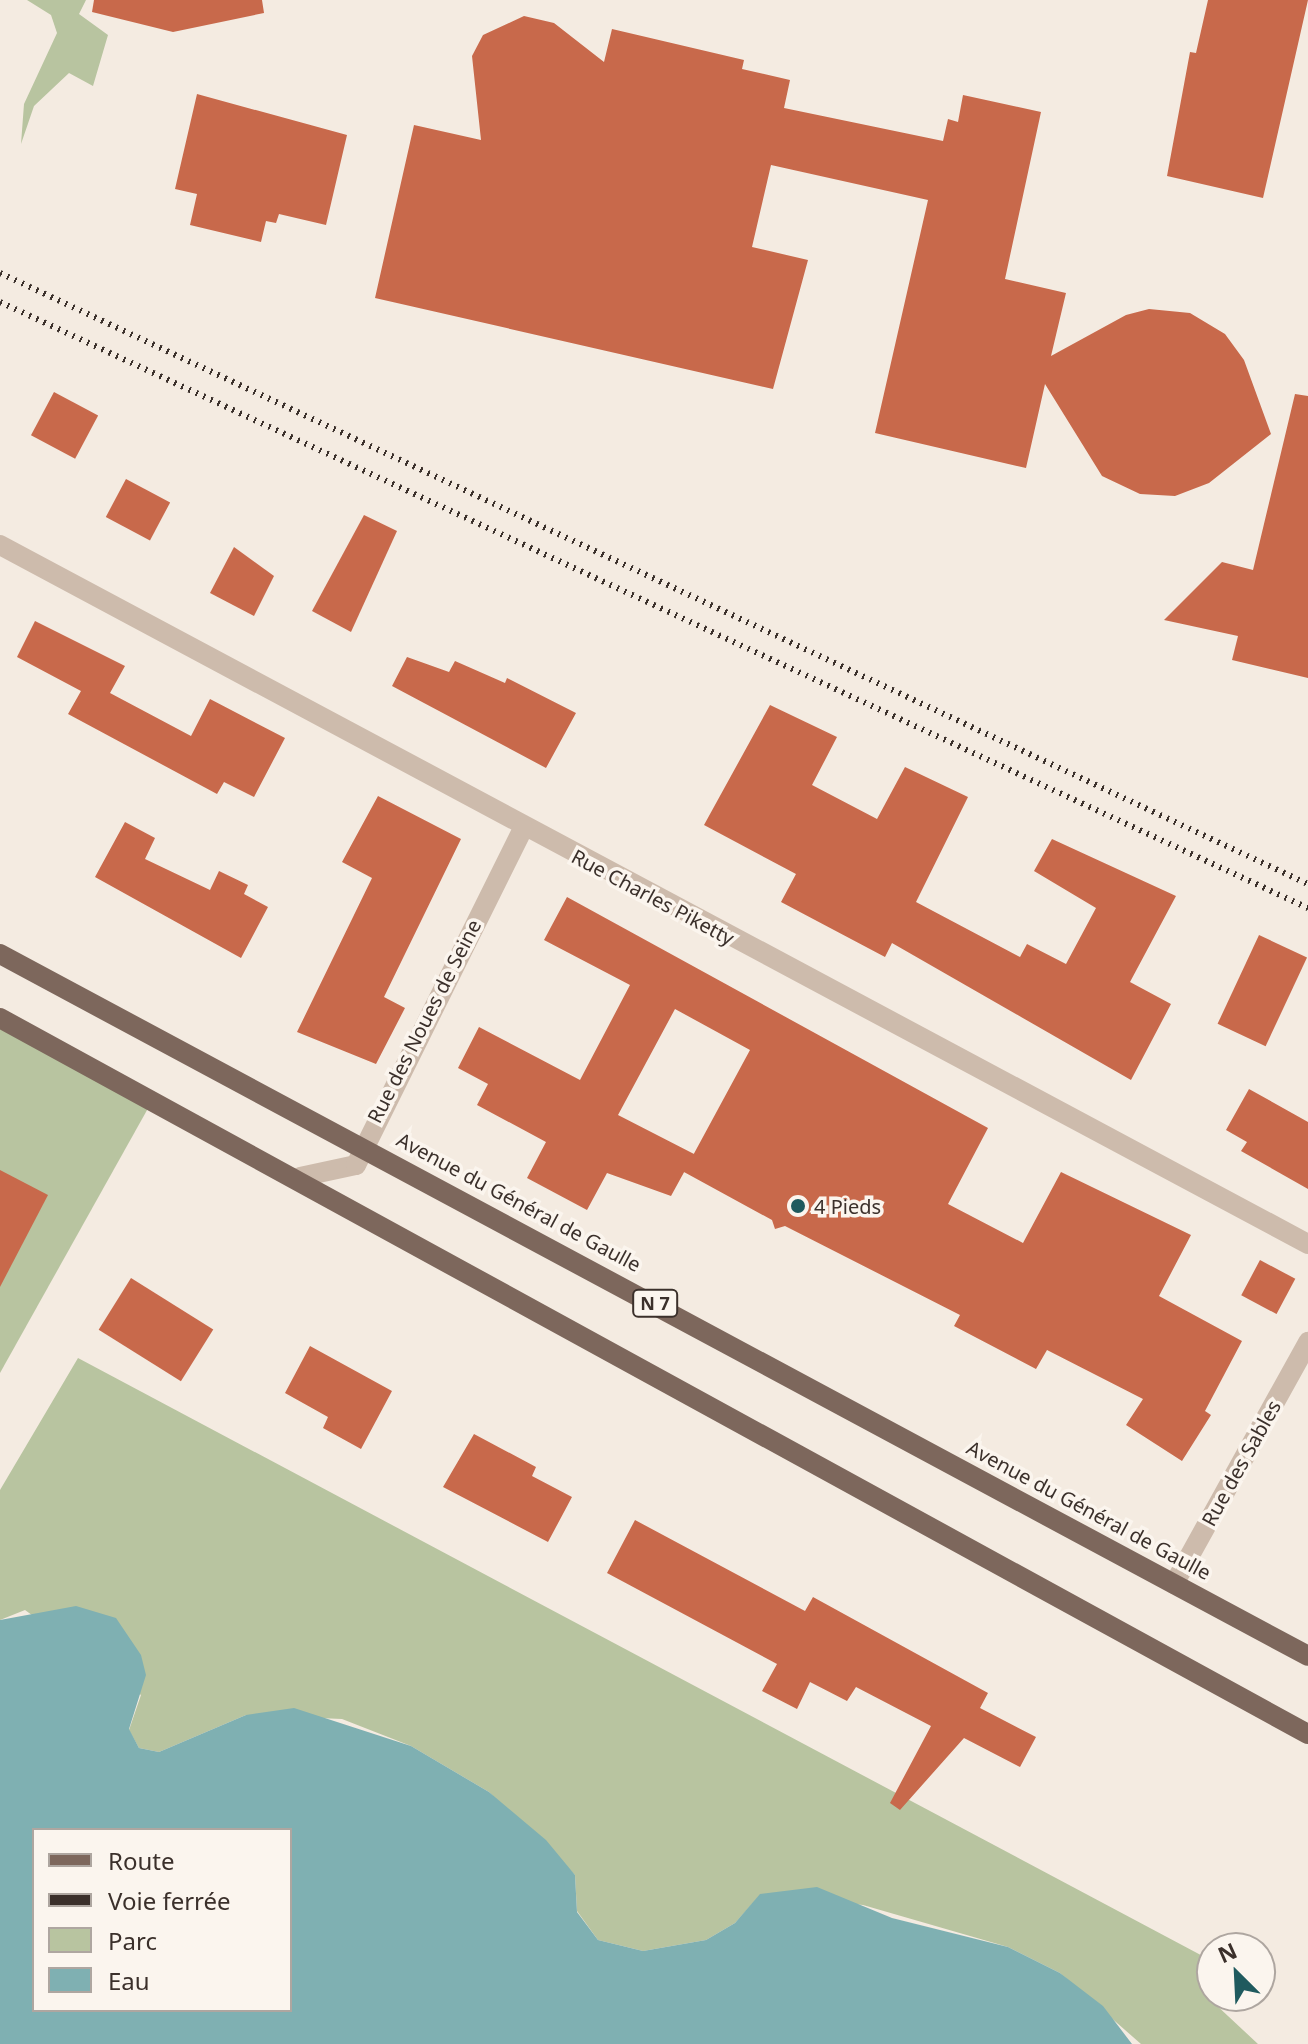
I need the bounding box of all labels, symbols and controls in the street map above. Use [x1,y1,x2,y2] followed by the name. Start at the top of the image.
[568,844,738,950] street label: Rue Charles Piketty
[362,915,486,1127] street label: Rue des Noues de Seine
[393,1127,645,1277] street label: Avenue du Général de Gaulle
[814,1194,881,1218] place label: 4 Pieds
[789,1197,807,1215] marker: 4 Pieds
[631,1289,679,1317] road number: N 7
[1197,1396,1285,1530] street label: Rue des Sables
[963,1435,1215,1585] street label: Avenue du Général de Gaulle
[32,1828,292,2012] legend
[108,1844,174,1877] text: Route
[108,1884,231,1917] text: Voie ferrée
[108,1924,157,1957] text: Parc
[1196,1932,1276,2012] north arrow
[1213,1935,1241,1969] text: N
[108,1964,150,1997] text: Eau

